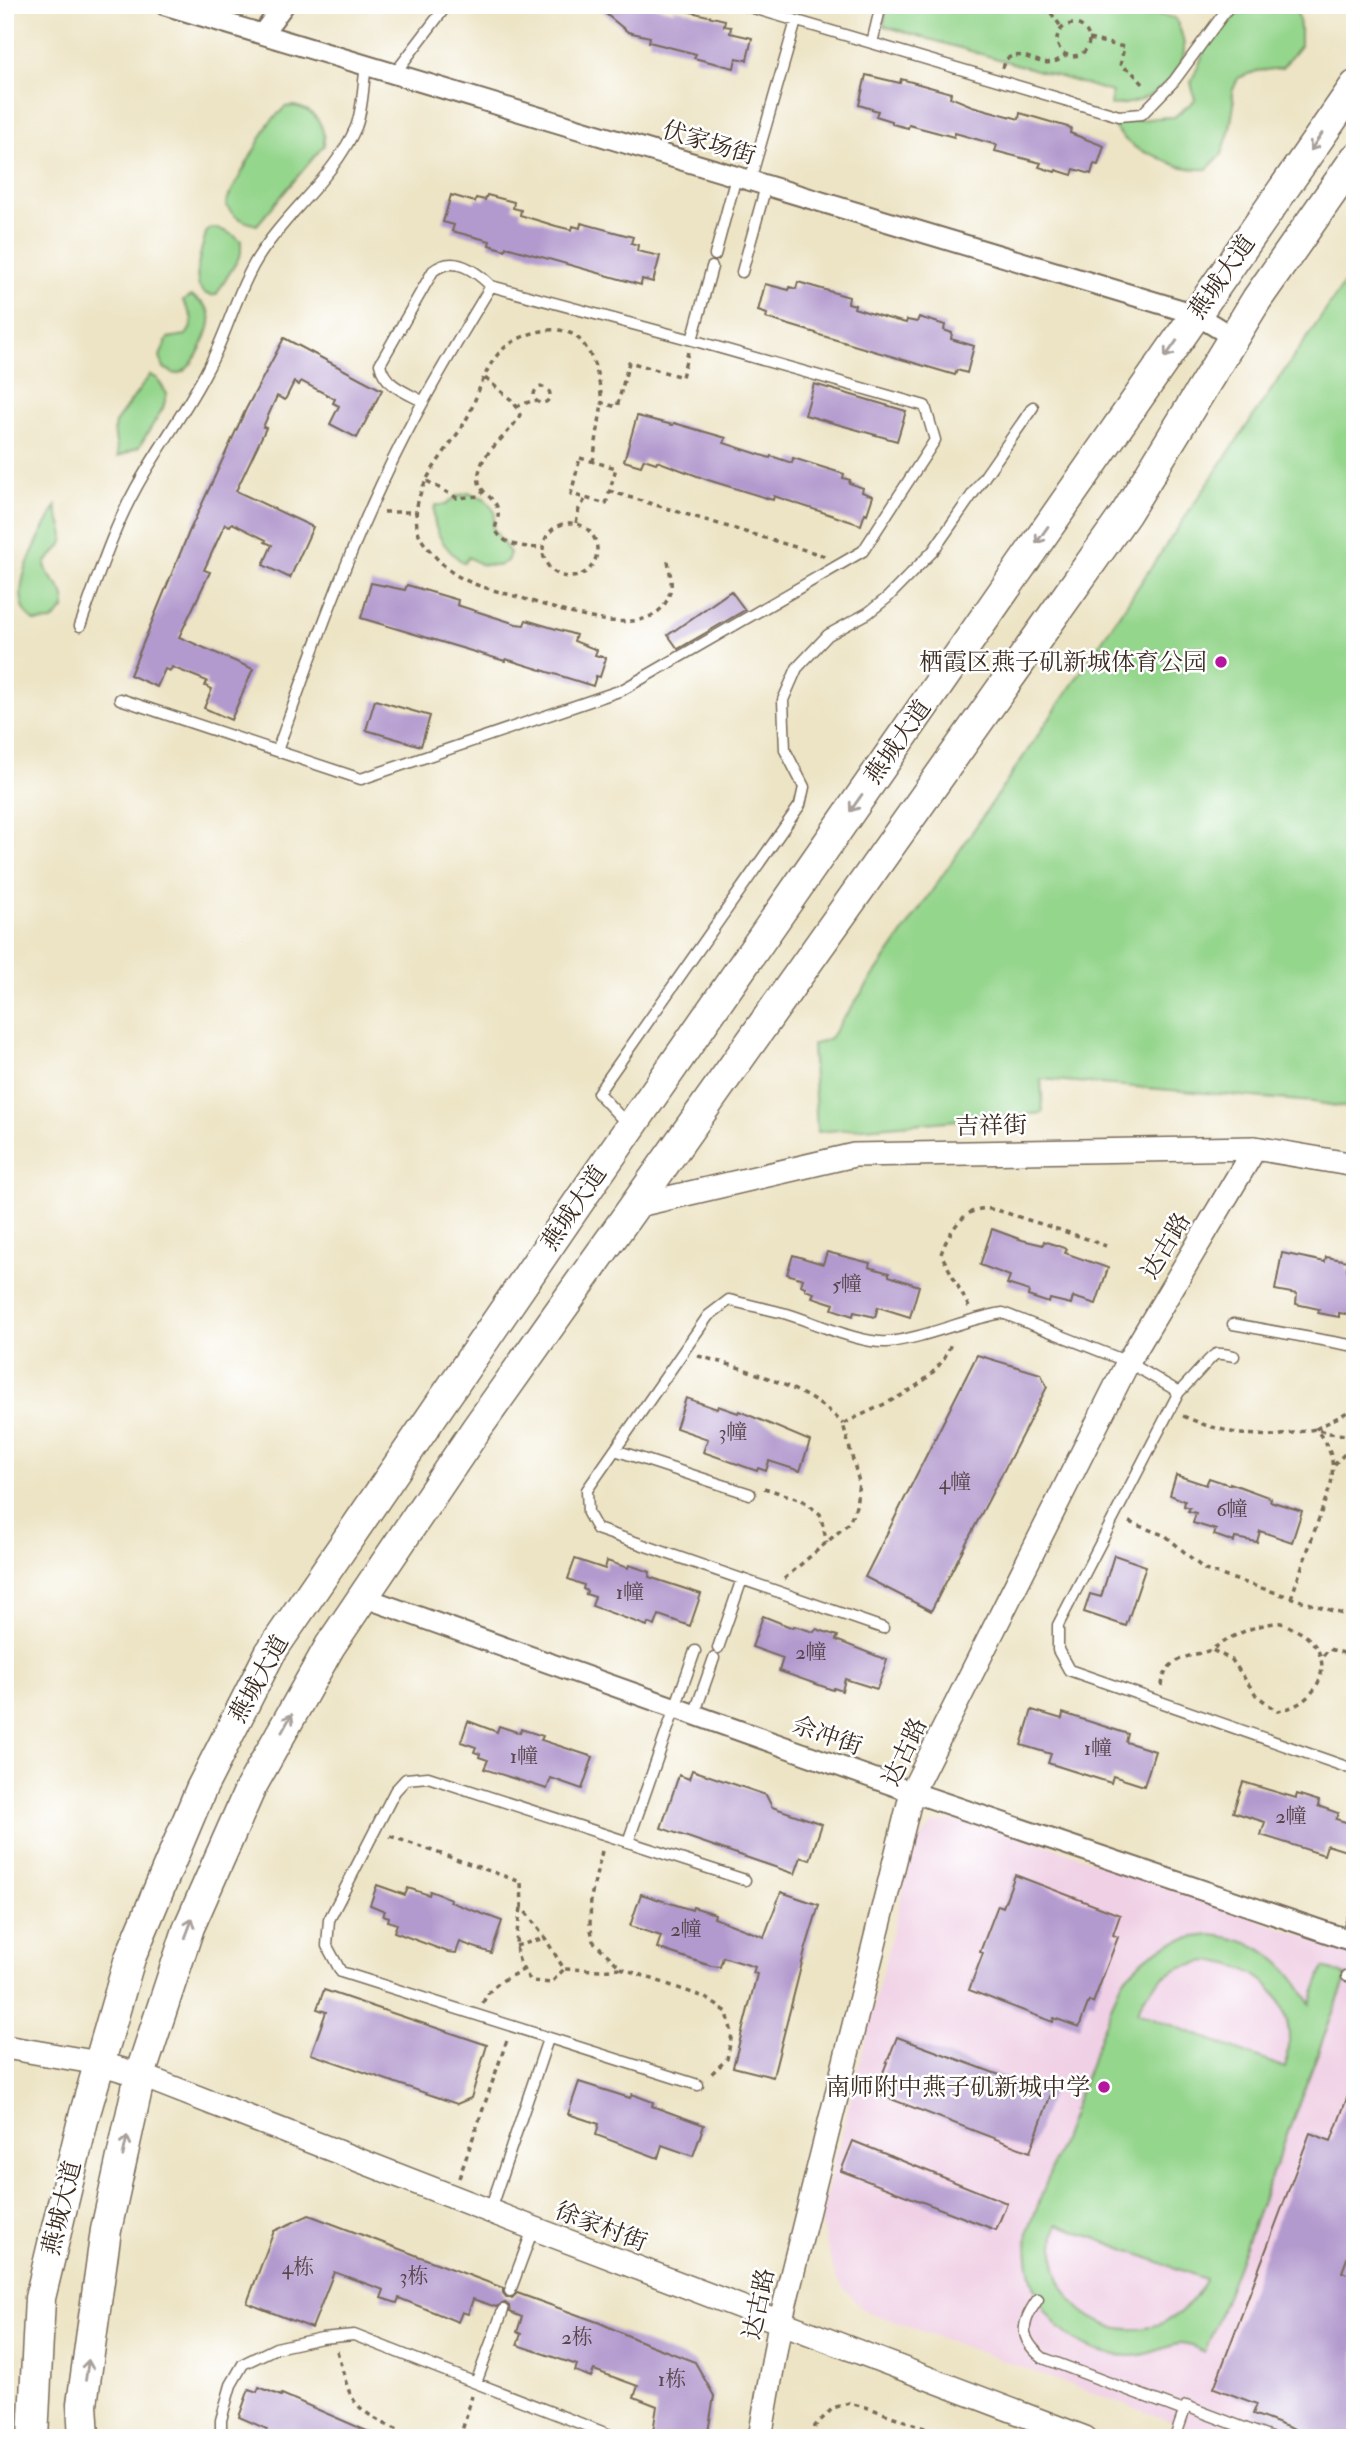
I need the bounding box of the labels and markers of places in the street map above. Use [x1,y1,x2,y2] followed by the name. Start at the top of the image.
[919,647,1207,678] place label: 栖霞区燕子矶新城体育公园
[1213,654,1229,670] marker: 栖霞区燕子矶新城体育公园
[826,2072,1090,2103] place label: 南师附中燕子矶新城中学
[1096,2079,1112,2095] marker: 南师附中燕子矶新城中学

